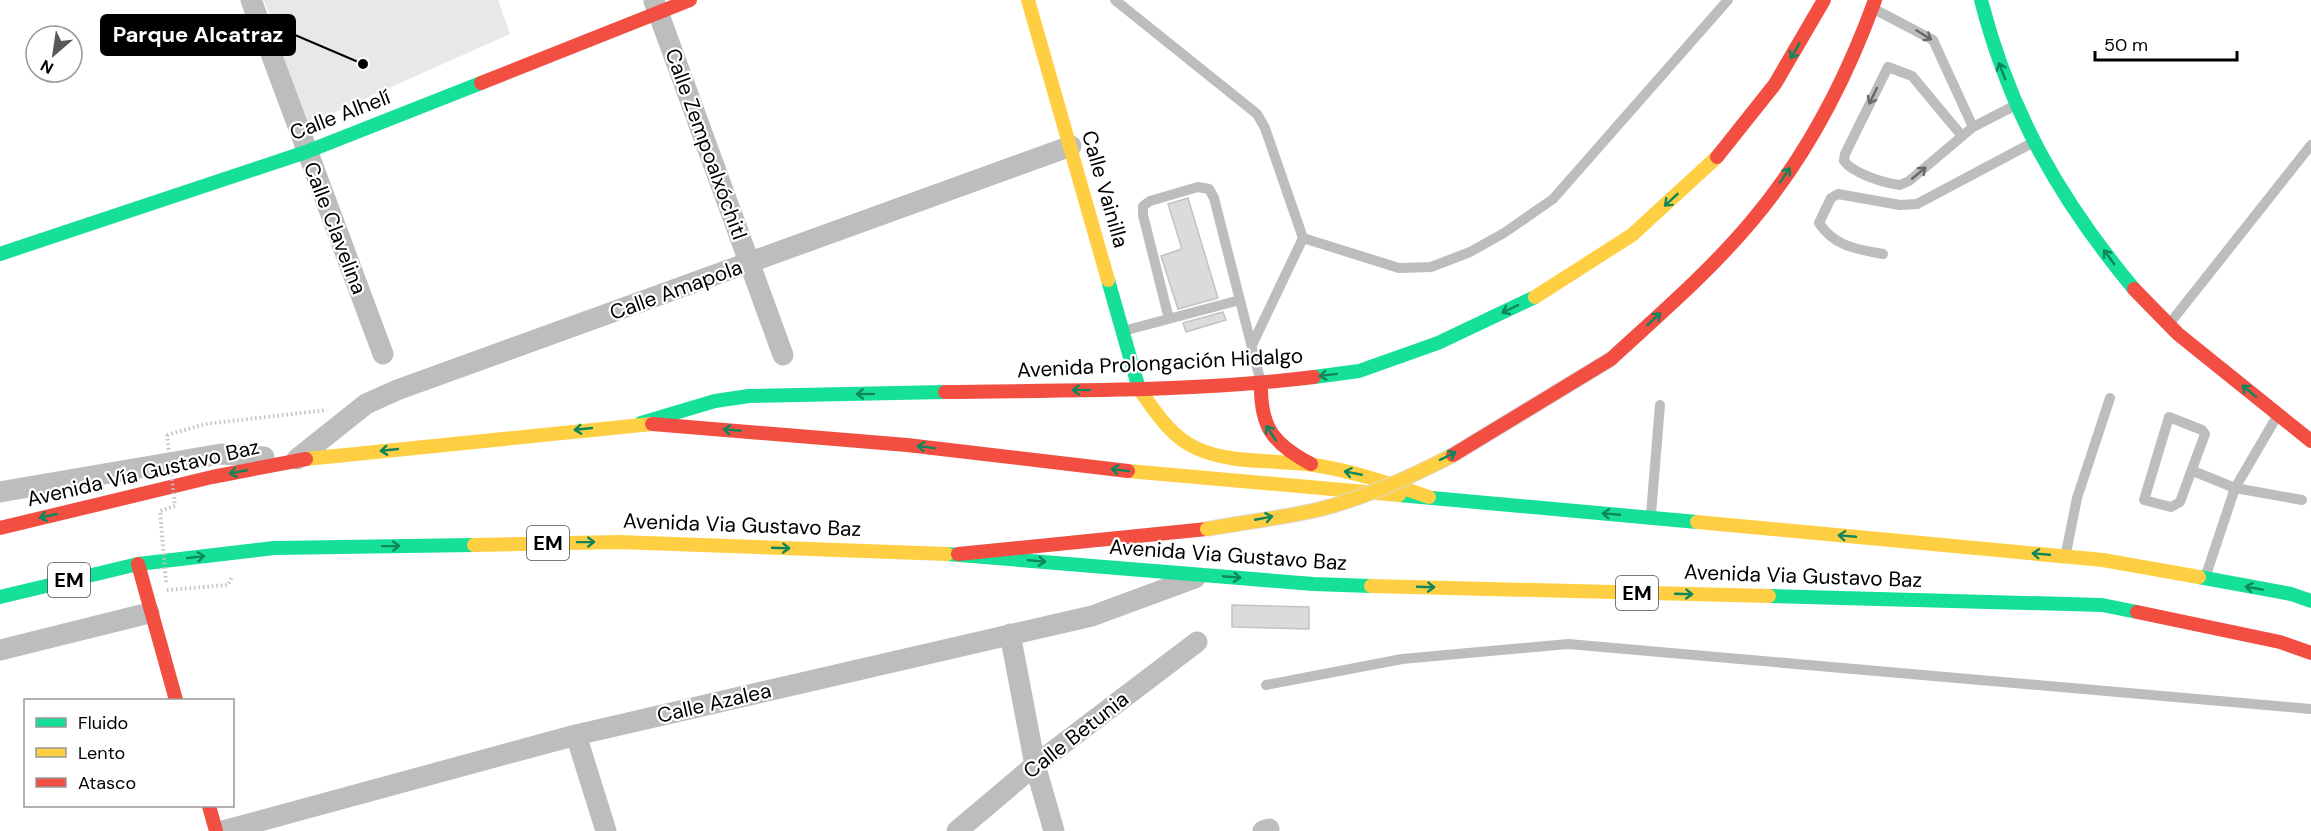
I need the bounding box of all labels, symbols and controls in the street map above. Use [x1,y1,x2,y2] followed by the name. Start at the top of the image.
[101,15,295,55] callout: Parque Alcatraz
[113,20,283,49] text: Parque Alcatraz
[24,24,84,84] north arrow
[2095,24,2238,62] scale bar
[1915,30,1932,42] one-way arrow
[2104,33,2148,57] text: 50 m
[1789,42,1801,59] one-way arrow
[658,45,754,243] street label: Calle Zempoalxóchitl
[37,55,57,79] text: N
[1995,62,2006,81] one-way arrow
[286,83,394,147] street label: Calle Alhelí
[1866,86,1878,104] one-way arrow
[1075,127,1135,251] street label: Calle Vainilla
[297,158,373,298] street label: Calle Clavelina
[1911,166,1927,179] one-way arrow
[1779,168,1791,184] one-way arrow
[1664,193,1679,207] one-way arrow
[2102,250,2115,266] one-way arrow
[606,253,746,327] street label: Calle Amapola
[1502,303,1520,315] one-way arrow
[1646,312,1661,326] one-way arrow
[1016,342,1304,384] street label: Avenida Prolongación Hidalgo
[1319,369,1339,380] one-way arrow
[1071,384,1091,396] one-way arrow
[2241,385,2257,398] one-way arrow
[855,388,875,399] one-way arrow
[573,424,593,435] one-way arrow
[722,424,742,435] one-way arrow
[1265,426,1277,442] one-way arrow
[24,433,262,513] street label: Avenida Vía Gustavo Baz
[917,441,936,452] one-way arrow
[380,445,399,456] one-way arrow
[1439,450,1457,462] one-way arrow
[1110,464,1130,475] one-way arrow
[228,467,248,478] one-way arrow
[1344,467,1364,478] one-way arrow
[622,507,862,543] street label: Avenida Via Gustavo Baz
[1601,508,1621,519] one-way arrow
[39,511,58,523] one-way arrow
[1254,512,1274,523] one-way arrow
[527,526,569,560] road number: EM
[1837,530,1857,541] one-way arrow
[1108,533,1348,577] street label: Avenida Via Gustavo Baz
[575,536,595,548] one-way arrow
[380,540,400,552] one-way arrow
[770,542,790,553] one-way arrow
[2031,548,2051,559] one-way arrow
[186,551,206,562] one-way arrow
[1027,556,1047,567] one-way arrow
[1683,558,1923,594] street label: Avenida Via Gustavo Baz
[48,563,90,597] road number: EM
[1221,572,1241,583] one-way arrow
[1616,576,1658,610] road number: EM
[1416,582,1436,593] one-way arrow
[2245,582,2265,593] one-way arrow
[1674,589,1694,600] one-way arrow
[654,676,774,730] street label: Calle Azalea
[1018,685,1134,785] street label: Calle Betunia
[24,699,234,807] legend
[78,711,128,735] text: Fluido
[78,741,125,765] text: Lento
[78,771,136,795] text: Atasco

